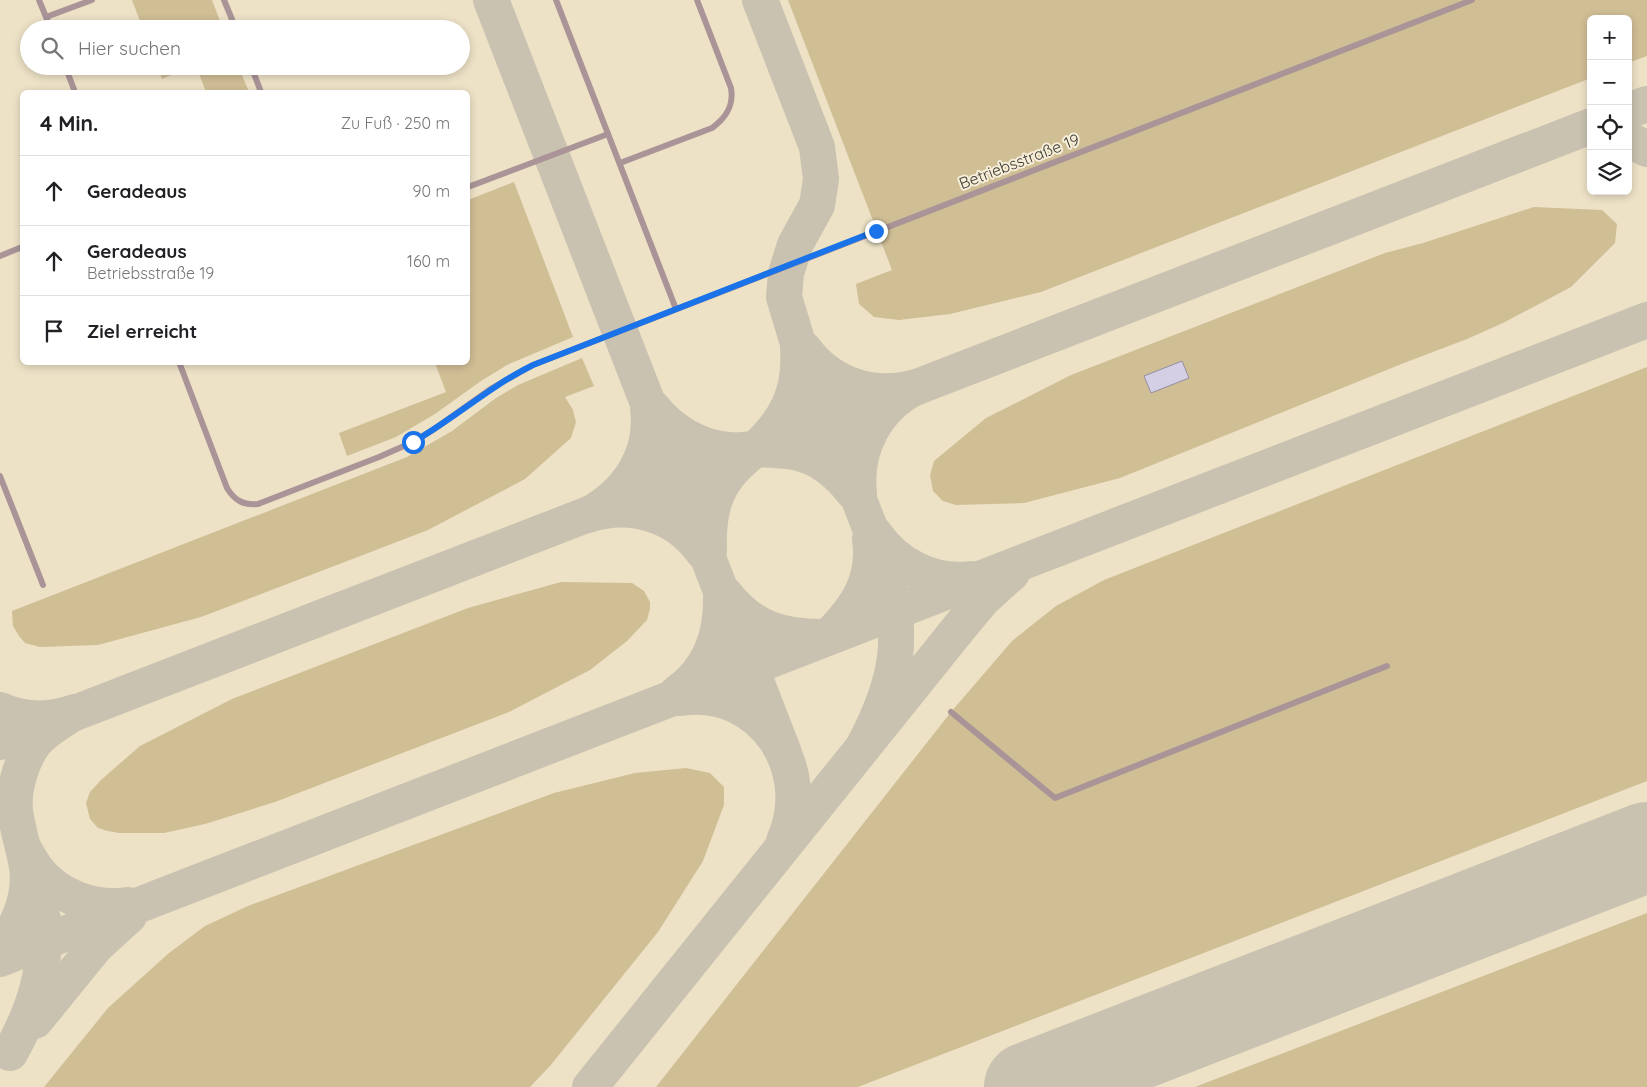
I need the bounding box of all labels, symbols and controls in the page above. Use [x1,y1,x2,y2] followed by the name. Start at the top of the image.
[1587,15,1632,195] map controls
[1587,15,1632,60] button: +
[20,20,470,75] search box
[38,34,66,62] icon: search
[78,36,181,60] text: Hier suchen
[1587,60,1632,105] button: −
[1587,105,1632,150] button: locate
[40,110,98,136] text: 4 Min.
[341,113,450,133] text: Zu Fuß · 250 m
[956,129,1082,193] street label: Betriebsstraße 19
[1587,150,1632,195] button: layers
[40,177,68,205] icon: ahead
[87,179,187,203] text: Geradeaus
[413,181,450,201] text: 90 m
[865,220,888,243] route end
[87,239,187,263] text: Geradeaus
[40,247,68,275] icon: ahead
[407,251,450,271] text: 160 m
[87,263,214,283] text: Betriebsstraße 19
[40,317,68,345] icon: arrive
[87,319,197,343] text: Ziel erreicht
[402,431,425,454] route start

